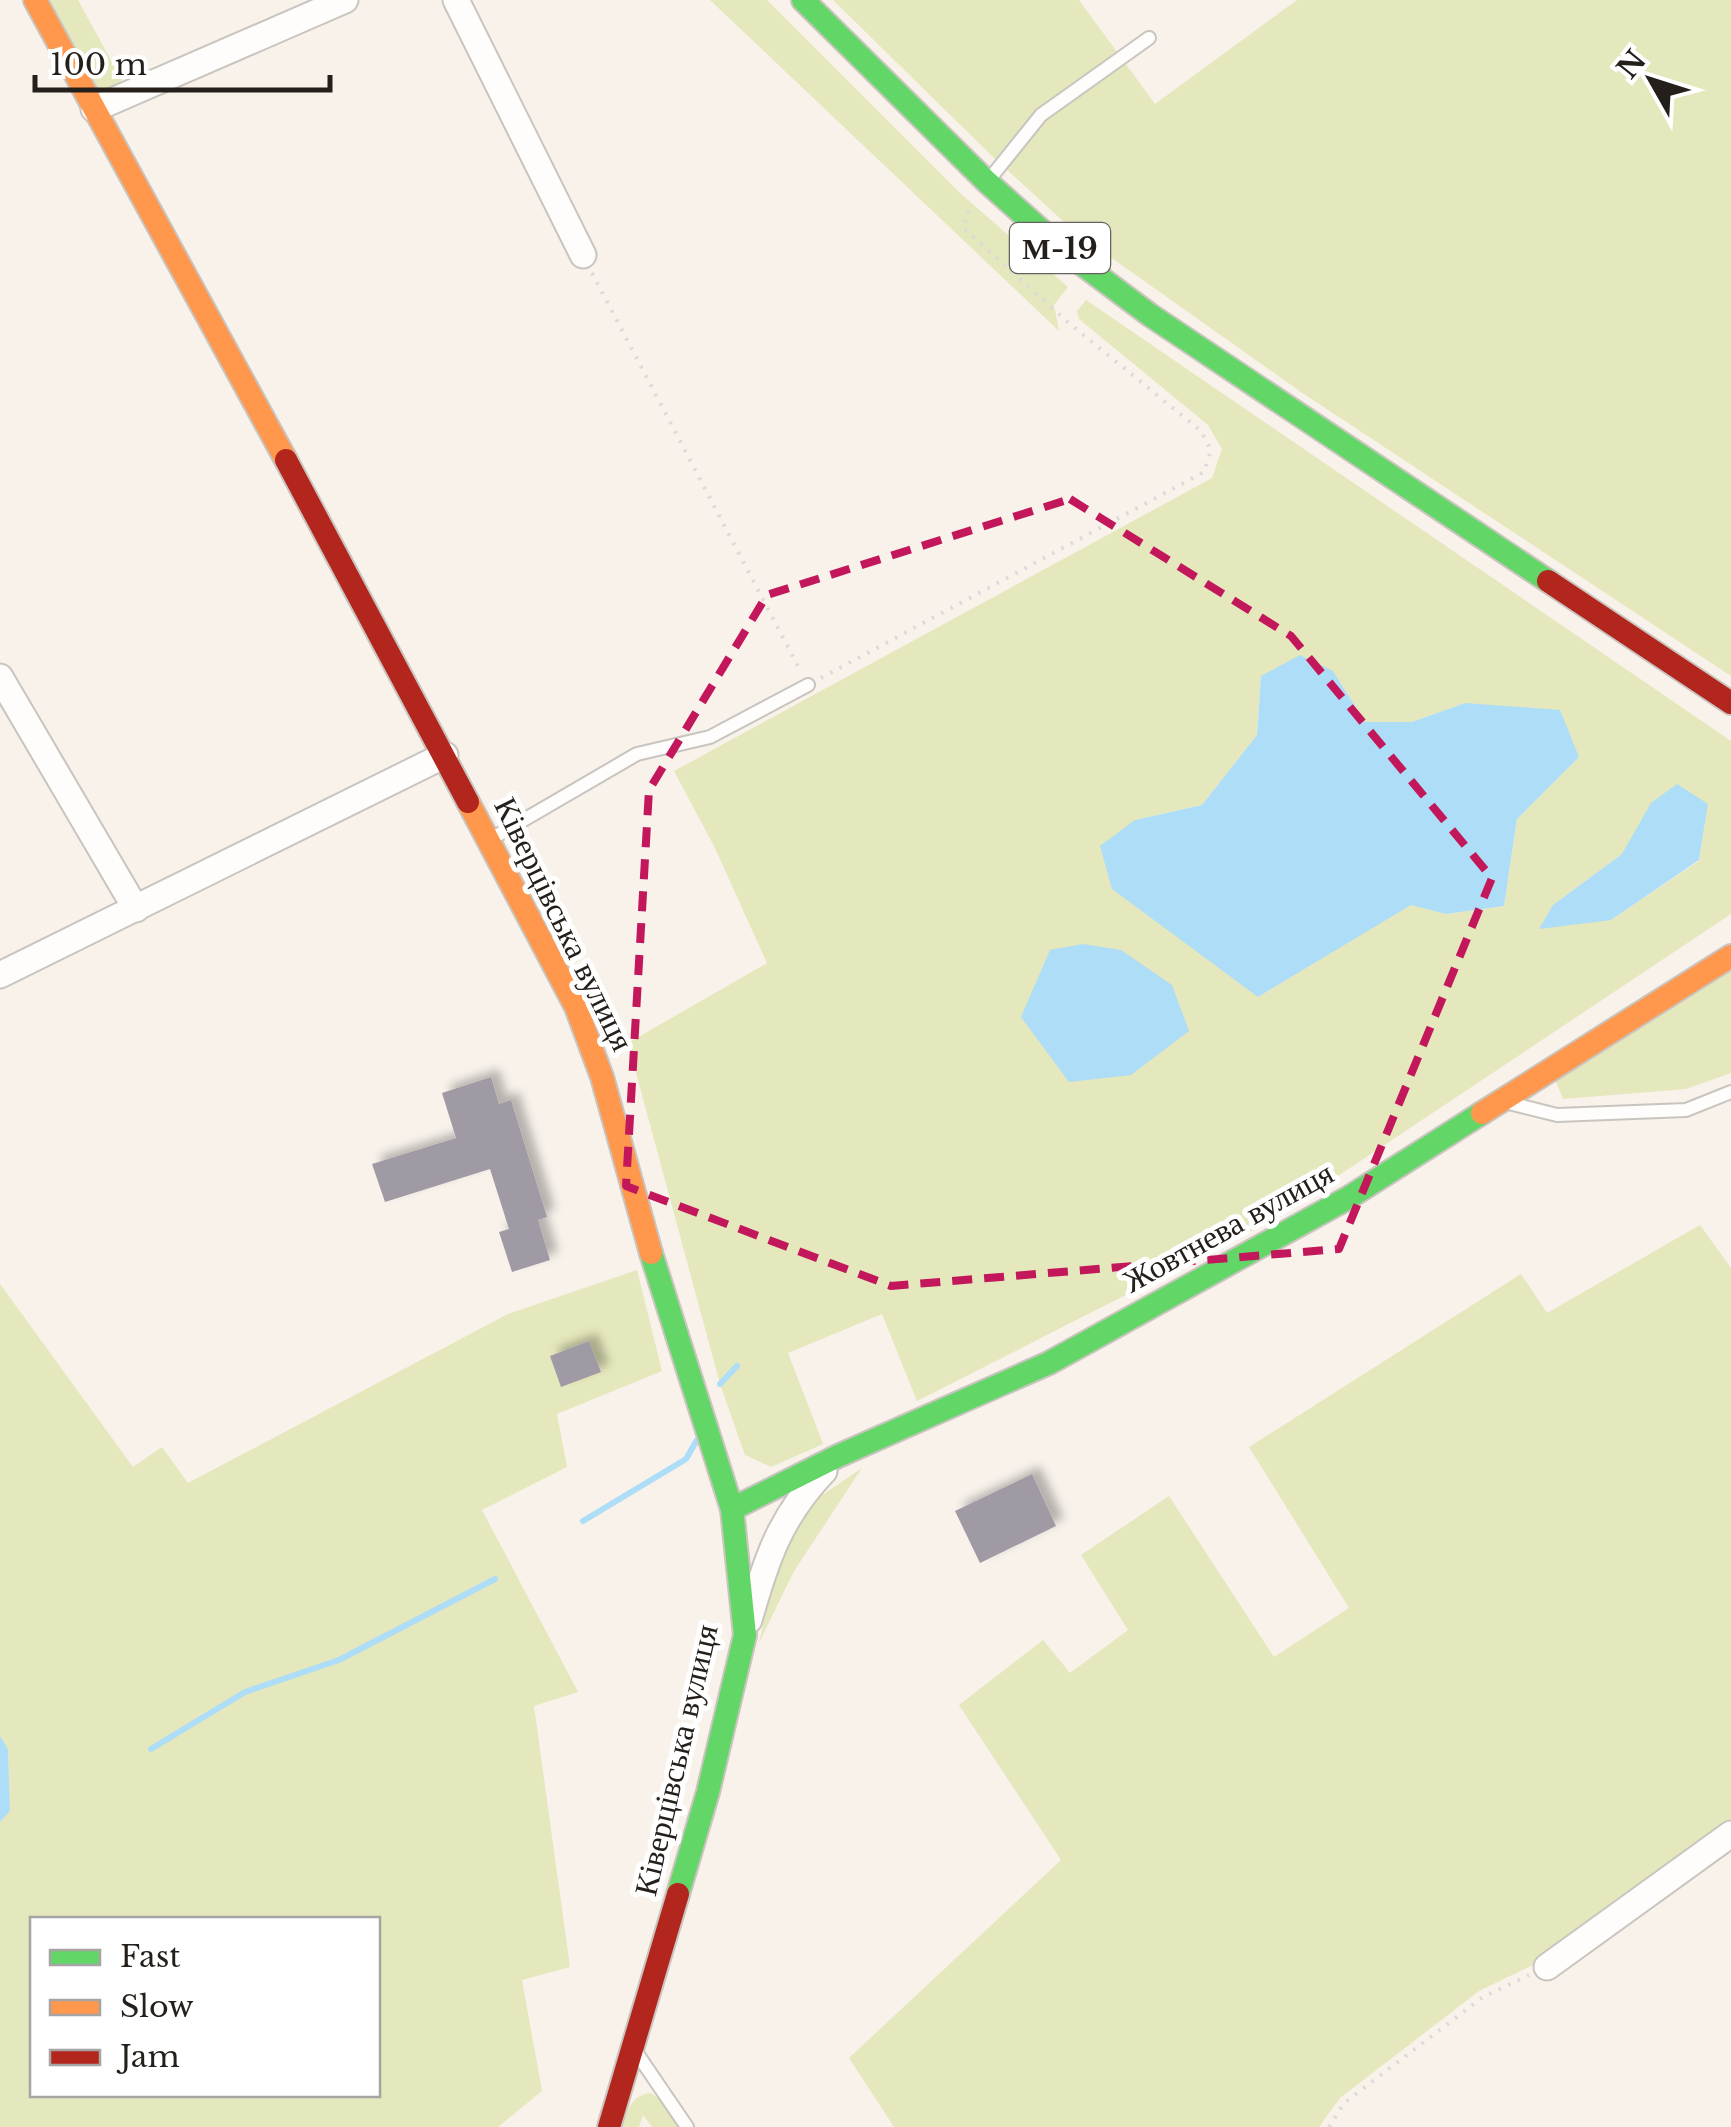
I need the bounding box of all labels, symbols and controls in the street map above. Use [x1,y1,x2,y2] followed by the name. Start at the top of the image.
[35,30,330,92] scale bar
[1601,30,1701,130] north arrow
[1610,43,1654,86] text: N
[50,46,147,83] text: 100 m
[1010,223,1110,273] road number: М-19
[485,791,643,1058] street label: Ківерцівська вулиця
[1116,1153,1340,1301] street label: Жовтнева вулиця
[625,1620,727,1899] street label: Ківерцівська вулиця
[30,1917,380,2097] legend
[120,1938,181,1975] text: Fast
[120,1988,194,2025] text: Slow
[116,2038,180,2075] text: Jam

